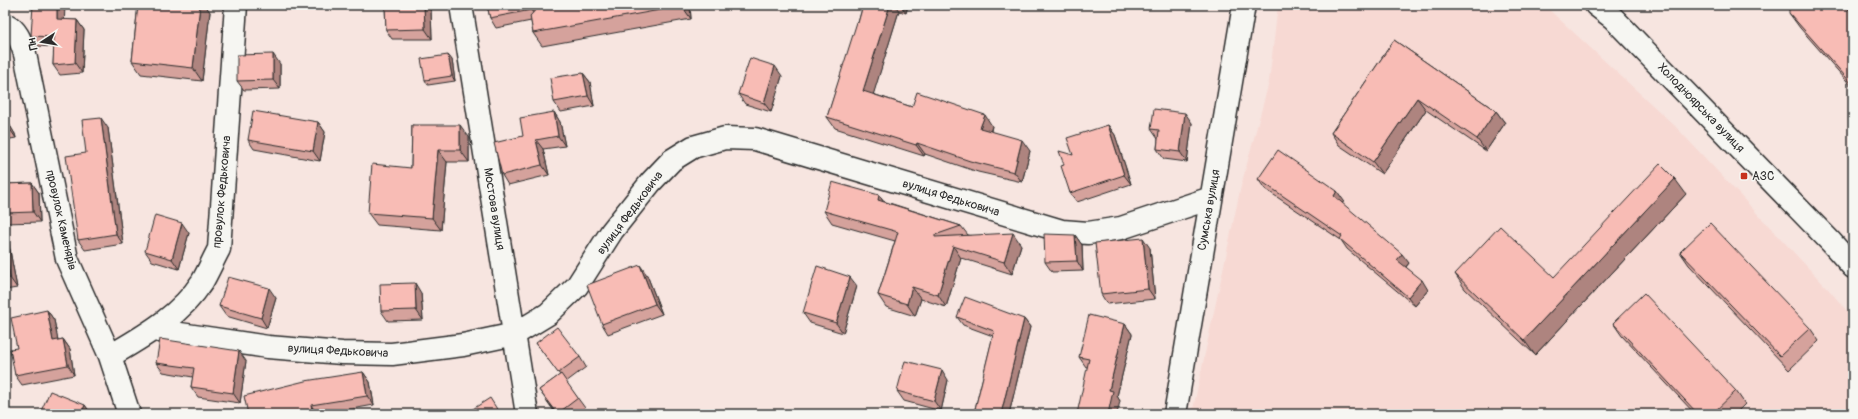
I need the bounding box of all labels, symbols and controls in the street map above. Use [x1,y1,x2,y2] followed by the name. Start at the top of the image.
[22,22,62,62] north arrow
[25,36,40,51] text: Пн
[1654,60,1748,156] street label: Холодноярська вулиця
[210,135,234,249] street label: провулок Федьковича
[480,167,508,252] street label: Мостова вулиця
[42,168,80,272] street label: провулок Каменярів
[594,168,667,258] street label: вулиця Федьковича
[1194,168,1224,252] street label: Сумська вулиця
[1752,169,1774,184] place label: АЗС
[1739,171,1749,181] marker: АЗС
[901,176,1002,220] street label: вулиця Федьковича
[287,341,389,361] street label: вулиця Федьковича

